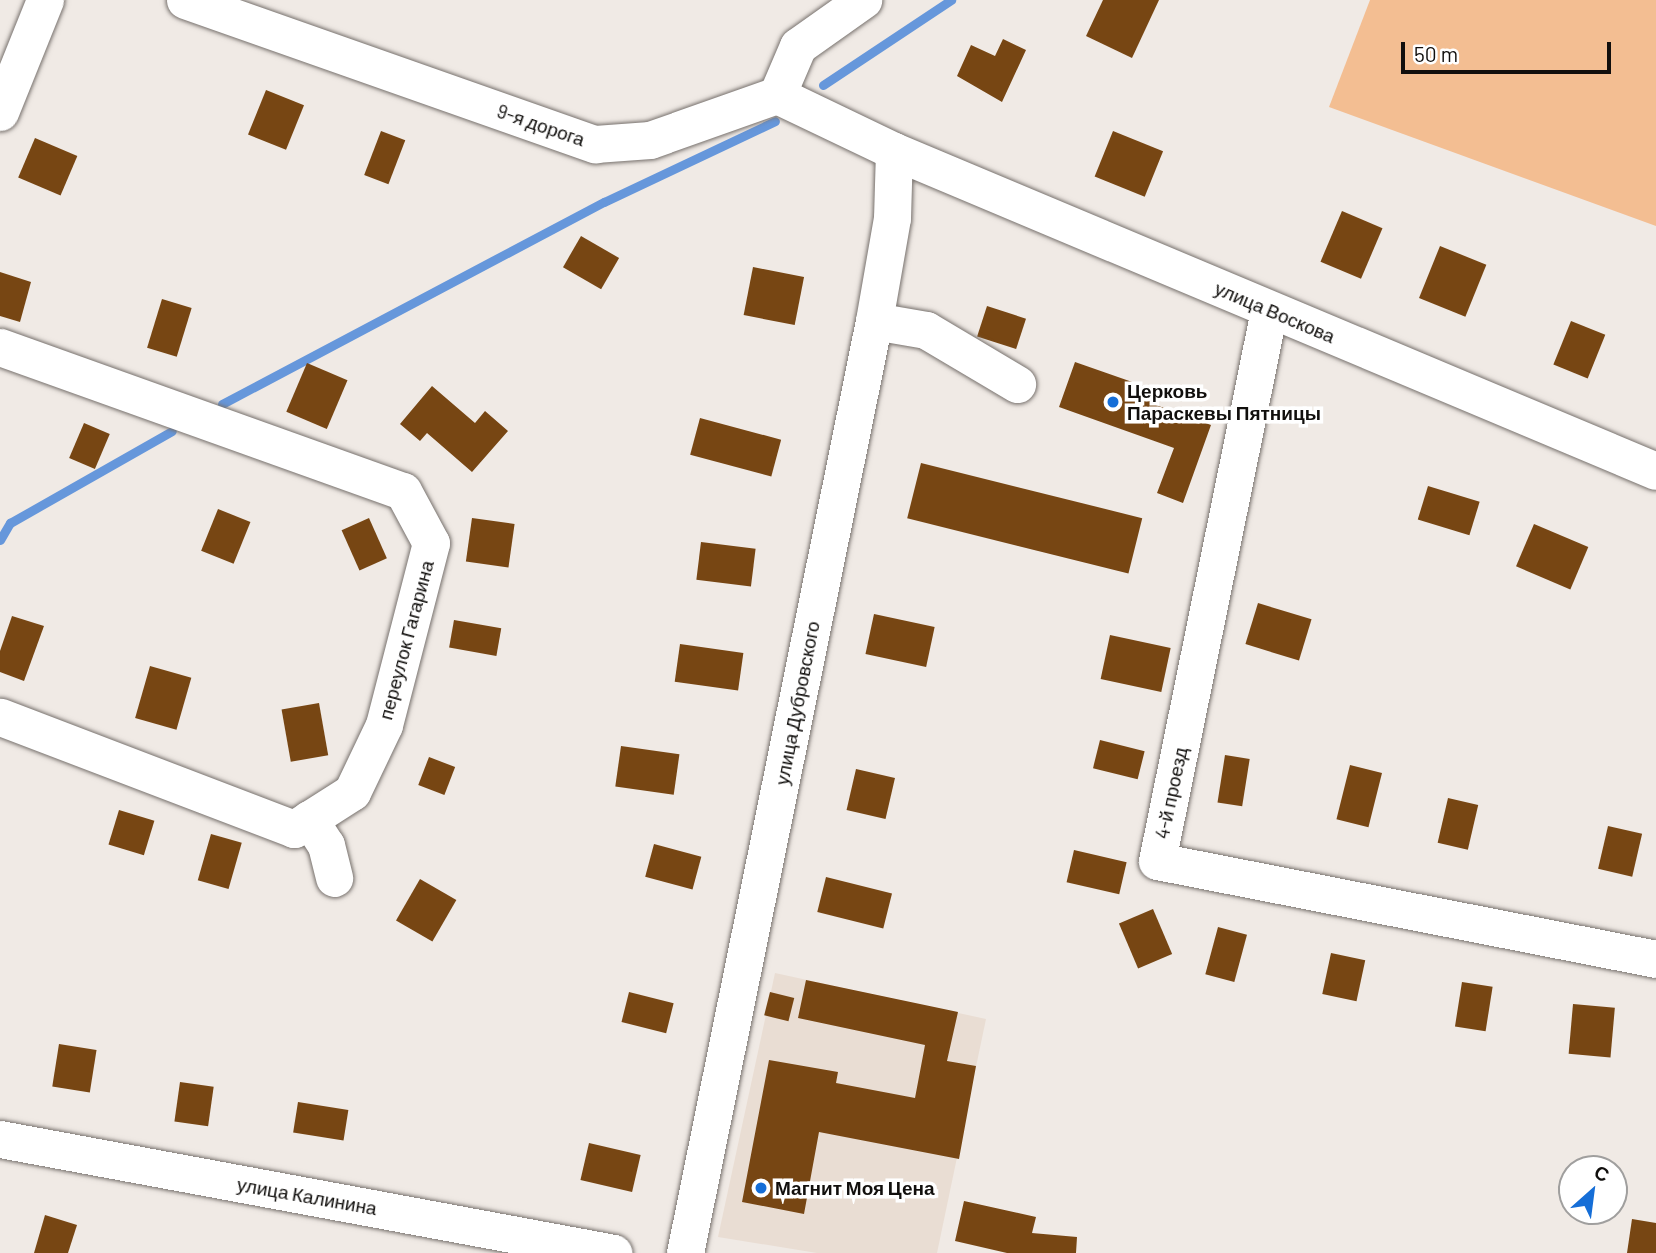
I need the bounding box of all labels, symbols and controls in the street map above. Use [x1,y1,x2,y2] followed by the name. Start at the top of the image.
[1404,28,1614,72] scale bar
[1414,41,1458,66] text: 50 m
[494,99,588,151] street label: 9-я дорога
[1211,276,1339,348] street label: улица Воскова
[1127,380,1321,424] place label: Церковь Параскевы Пятницы
[1105,394,1121,410] marker: Церковь Параскевы Пятницы
[374,558,438,722] street label: переулок Гагарина
[770,619,824,787] street label: улица Дубровского
[1150,745,1192,841] street label: 4-й проезд
[1558,1155,1628,1225] north arrow
[1591,1159,1614,1186] text: С
[235,1172,379,1220] street label: улица Калинина
[775,1177,935,1199] place label: Магнит Моя Цена
[753,1180,769,1196] marker: Магнит Моя Цена

